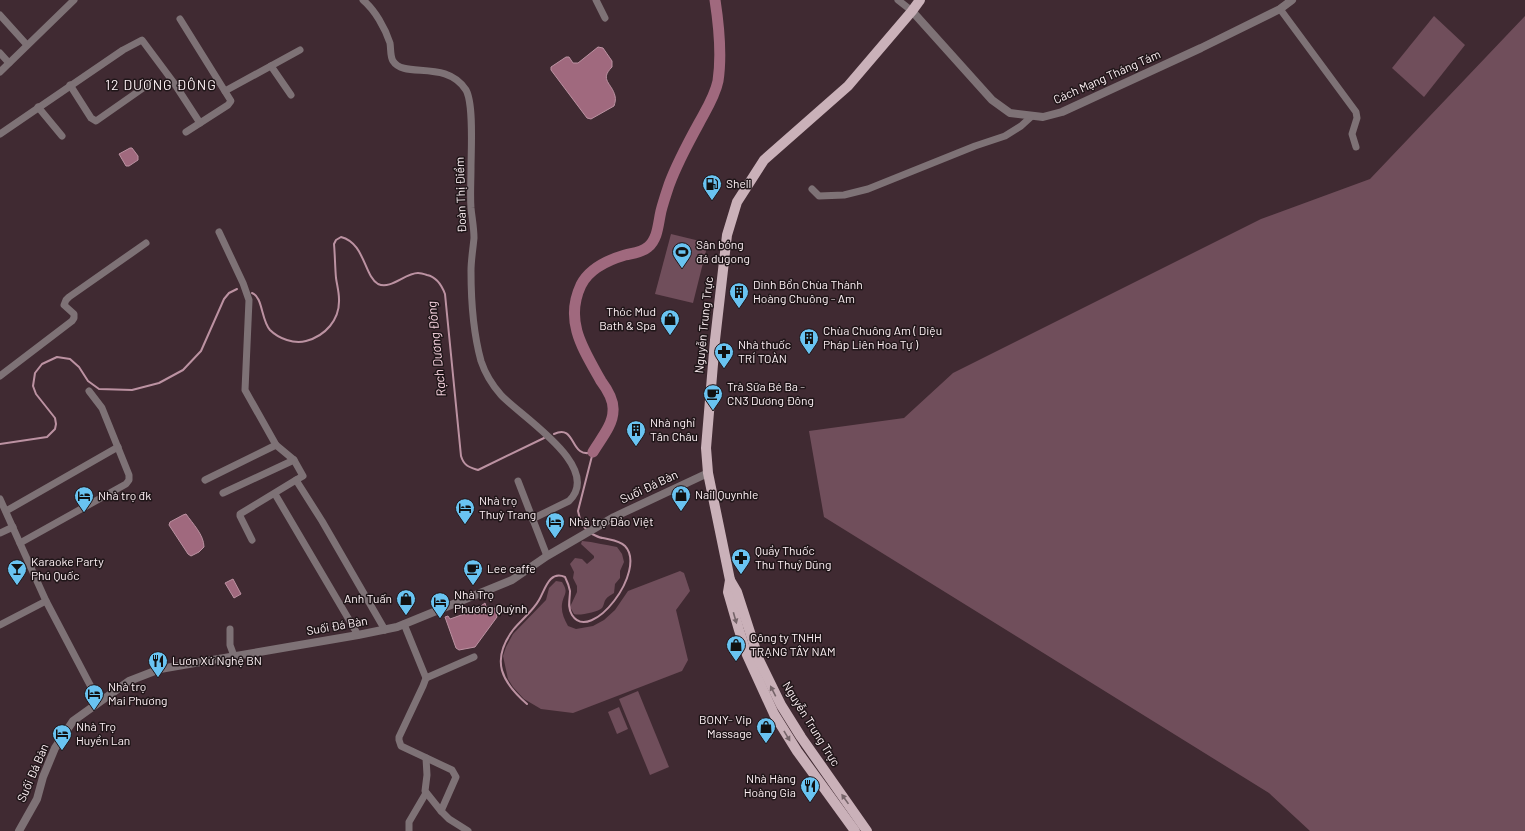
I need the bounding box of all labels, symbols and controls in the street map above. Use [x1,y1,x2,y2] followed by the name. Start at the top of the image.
[1051,46,1162,106] street label: Cách Mạng Tháng Tám
[105,76,217,93] district label: 12 DƯƠNG ĐÔNG
[452,157,468,233] street label: Đoàn Thị Điểm
[701,173,723,201] fuel station icon: Shell
[726,176,751,190] place label: Shell
[696,237,750,265] place label: Sân bóng đá dugong
[671,241,693,269] sports icon: Sân bóng đá dugong
[691,276,715,374] street label: Nguyễn Trung Trực
[753,277,863,305] place label: Dinh Bổn Chùa Thành Hoàng Chuông - Am
[728,281,750,309] building icon: Dinh Bổn Chùa Thành Hoàng Chuông - Am
[423,300,449,398] water label: Rạch Dương Đông
[599,304,656,332] place label: Thóc Mud Bath & Spa
[659,308,681,336] shop icon: Thóc Mud Bath & Spa
[823,323,942,351] place label: Chùa Chuông Am ( Diệu Pháp Liên Hoa Tự )
[798,327,820,355] building icon: Chùa Chuông Am ( Diệu Pháp Liên Hoa Tự )
[738,337,791,365] place label: Nhà thuốc TRÍ TOÀN
[713,341,735,369] pharmacy icon: Nhà thuốc TRÍ TOÀN
[727,379,814,407] place label: Trà Sữa Bé Ba - CN3 Dương Đông
[702,383,724,411] cafe icon: Trà Sữa Bé Ba - CN3 Dương Đông
[650,415,698,443] place label: Nhà nghỉ Tân Châu
[625,419,647,447] building icon: Nhà nghỉ Tân Châu
[618,467,680,506] street label: Suối Đá Bàn
[670,484,692,512] shop icon: Nail Quynhle
[73,485,95,513] hotel icon: Nhà trọ đk
[695,487,758,501] place label: Nail Quynhle
[98,488,151,502] place label: Nhà trọ đk
[479,493,536,521] place label: Nhà trọ Thuỳ Trang
[454,497,476,525] hotel icon: Nhà trọ Thuỳ Trang
[544,511,566,539] hotel icon: Nhà trọ Đảo Việt
[569,514,654,528] place label: Nhà trọ Đảo Việt
[755,543,831,571] place label: Quầy Thuốc Thu Thuỷ Dũng
[730,547,752,575] pharmacy icon: Quầy Thuốc Thu Thuỷ Dũng
[31,554,104,582] place label: Karaoke Party Phú Quốc
[6,558,28,586] bar icon: Karaoke Party Phú Quốc
[462,558,484,586] cafe icon: Lee caffe
[487,561,536,575] place label: Lee caffe
[454,587,528,615] place label: Nhà Trọ Phương Quỳnh
[395,588,417,616] shop icon: Anh Tuấn
[344,591,392,605] place label: Anh Tuấn
[429,591,451,619] hotel icon: Nhà Trọ Phương Quỳnh
[732,612,738,624] one-way arrow
[305,613,369,637] street label: Suối Đá Bàn
[750,630,836,658] place label: Công ty TNHH TRẠNG TÂY NAM
[725,634,747,662] shop icon: Công ty TNHH TRẠNG TÂY NAM
[147,650,169,678] restaurant icon: Lươn Xứ Nghệ BN
[172,653,262,667] place label: Lươn Xứ Nghệ BN
[108,679,168,707] place label: Nhà trọ Mai Phương
[780,679,844,768] street label: Nguyễn Trung Trực
[83,683,105,711] hotel icon: Nhà trọ Mai Phương
[770,685,777,696] one-way arrow
[699,712,752,740] place label: BONY- Vip Massage
[755,716,777,744] shop icon: BONY- Vip Massage
[76,719,130,747] place label: Nhà Trọ Huyền Lan
[51,723,73,751] hotel icon: Nhà Trọ Huyền Lan
[784,730,791,742] one-way arrow
[14,741,51,804] street label: Suối Đá Bàn
[744,771,796,799] place label: Nhà Hàng Hoàng Gia
[799,775,821,803] restaurant icon: Nhà Hàng Hoàng Gia
[841,794,849,805] one-way arrow

